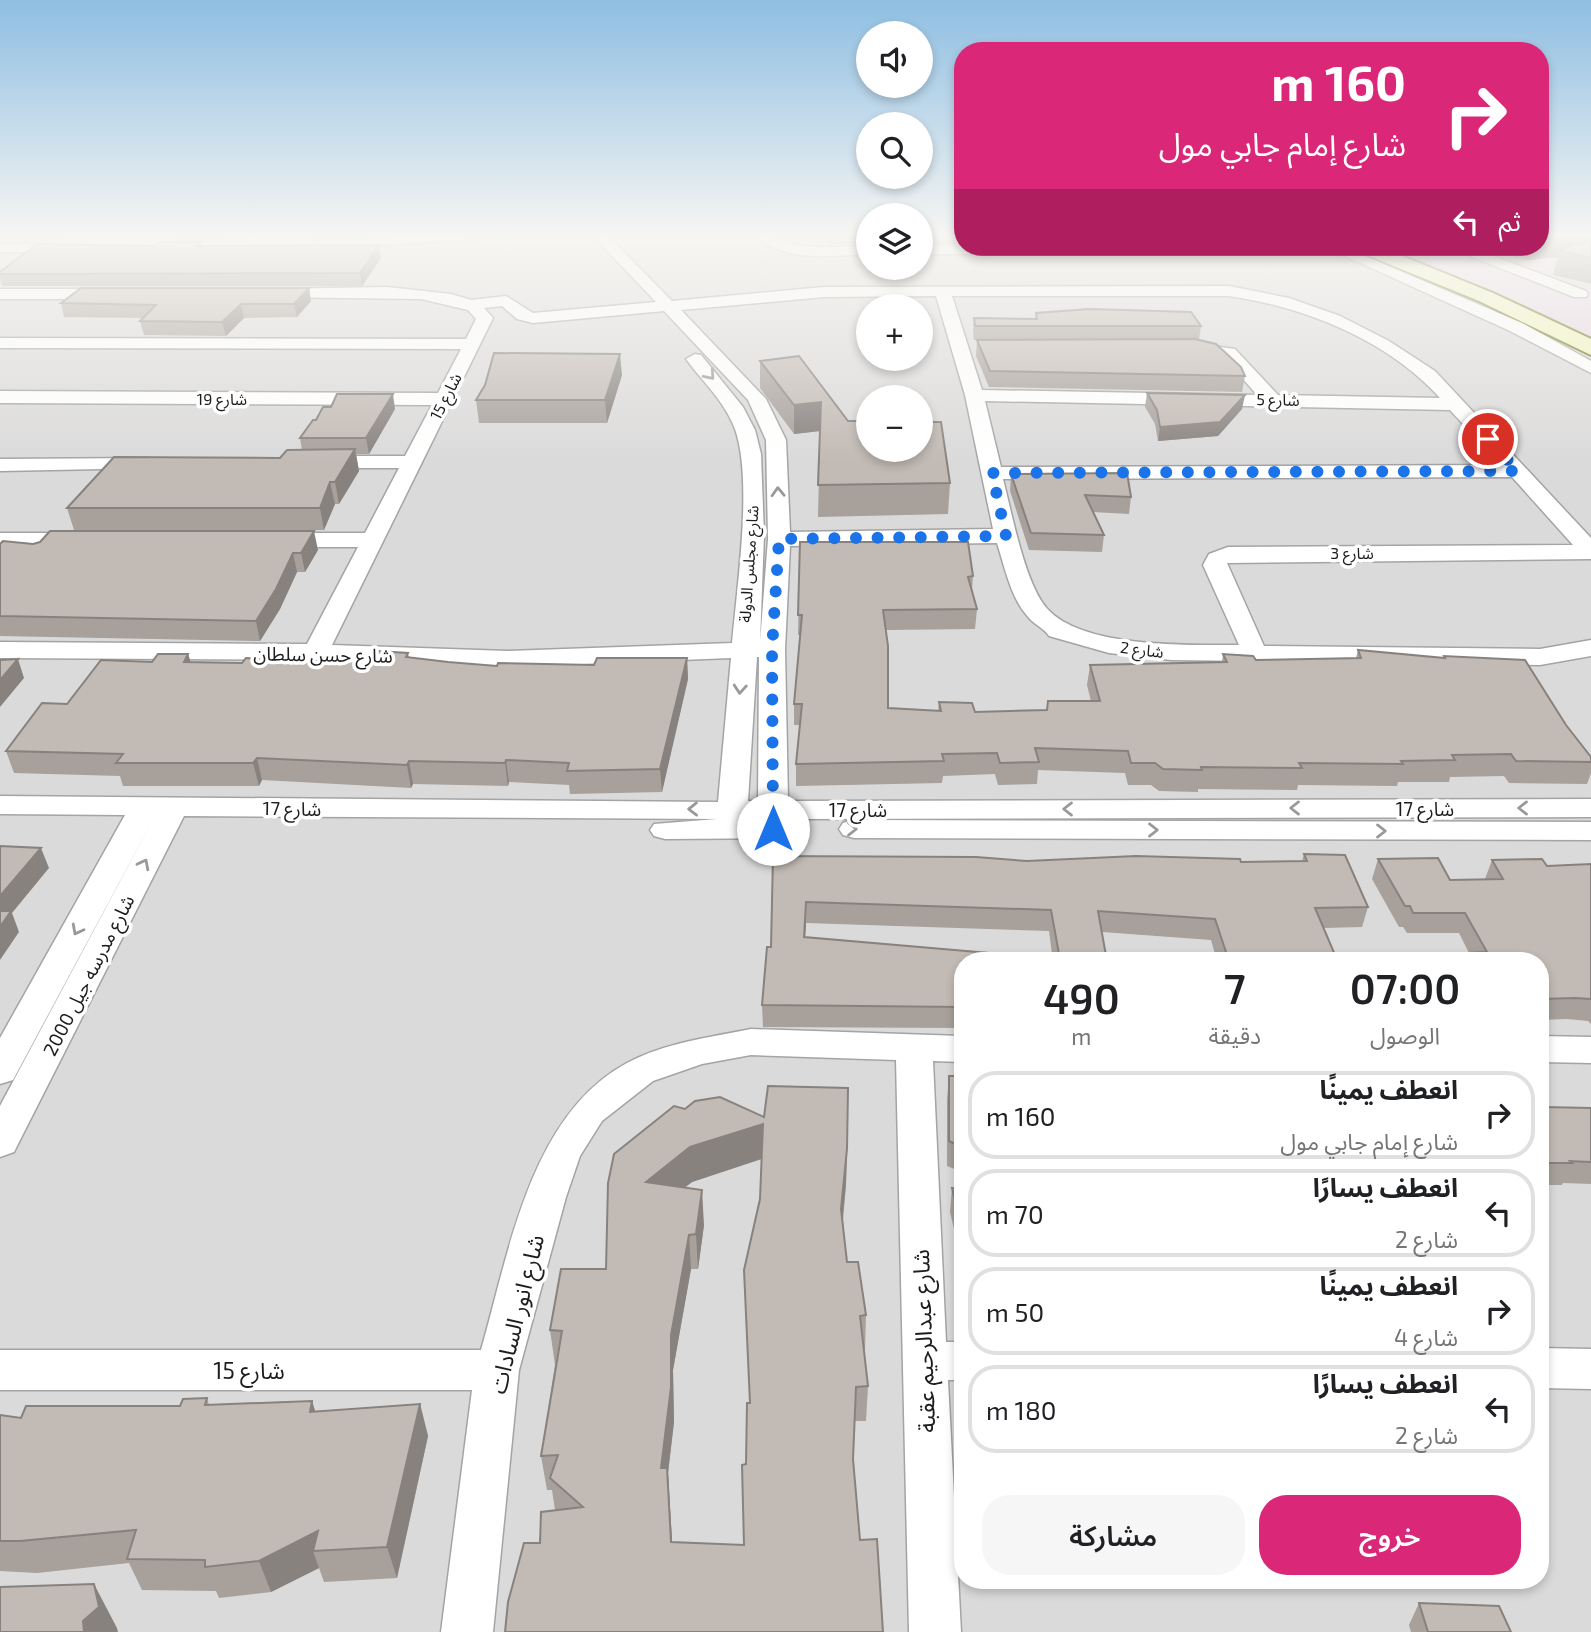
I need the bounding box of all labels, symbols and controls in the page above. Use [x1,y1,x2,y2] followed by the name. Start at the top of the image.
[856,21,933,462] map controls
[856,21,933,98] button: sound
[1271,52,1406,111] text: 160 m
[1430,70,1521,161] icon: right
[856,112,933,189] button: search
[1159,124,1406,162] text: شارع إمام جابي مول
[856,203,933,280] button: layers
[1447,203,1485,241] icon: left
[1499,205,1521,236] text: ثم
[856,294,933,371] button: +
[702,367,714,380] one-way arrow
[425,370,468,424] street label: شارع 15
[856,385,933,462] button: −
[197,389,247,412] street label: شارع 19
[1256,389,1300,413] street label: شارع 5
[1458,409,1518,469] pin
[1469,420,1507,458] icon: arrive
[770,486,785,497] one-way arrow
[734,505,766,624] street label: شارع مجلس الدولة
[1330,543,1374,566] street label: شارع 3
[1119,637,1165,665] street label: شارع 2
[253,641,393,670] street label: شارع حسن سلطان
[732,683,747,694] one-way arrow
[736,792,810,866] position arrow
[262,796,321,823] street label: شارع 17
[1396,797,1454,823] street label: شارع 17
[829,798,887,824] street label: شارع 17
[1290,800,1300,816] one-way arrow
[1517,800,1528,816] one-way arrow
[688,801,698,817] one-way arrow
[1062,801,1073,817] one-way arrow
[847,821,858,837] one-way arrow
[1148,822,1159,838] one-way arrow
[1376,823,1386,839] one-way arrow
[136,859,150,871] one-way arrow
[37,891,141,1061] street label: شارع مدرسه جيل 2000
[72,923,85,936] one-way arrow
[1224,962,1246,1012] text: 7
[1350,962,1460,1012] text: 07:00
[1043,972,1120,1022] text: 490
[1209,1021,1261,1049] text: دقيقة
[1370,1021,1440,1049] text: الوصول
[1071,1022,1091,1050] text: m
[1319,1073,1458,1104] text: انعطف يمينًا
[1479,1096,1517,1134] icon: right
[986,1100,1056,1131] text: 160 m
[1280,1127,1458,1155] text: شارع إمام جابي مول
[1313,1171,1458,1202] text: انعطف يسارًا
[1479,1194,1517,1232] icon: left
[986,1198,1044,1229] text: 70 m
[1395,1225,1458,1253] text: شارع 2
[483,1232,553,1397] street label: شارع انور السادات
[906,1249,944,1433] street label: شارع عبدالرحيم عقبة
[1319,1269,1458,1300] text: انعطف يمينًا
[1479,1292,1517,1330] icon: right
[986,1296,1044,1327] text: 50 m
[1394,1323,1458,1351] text: شارع 4
[213,1356,285,1388] street label: شارع 15
[1313,1367,1458,1398] text: انعطف يسارًا
[1479,1390,1517,1428] icon: left
[986,1394,1056,1425] text: 180 m
[1395,1421,1458,1449] text: شارع 2
[982,1495,1245,1575] button: مشاركة
[1259,1495,1521,1575] button: خروج

